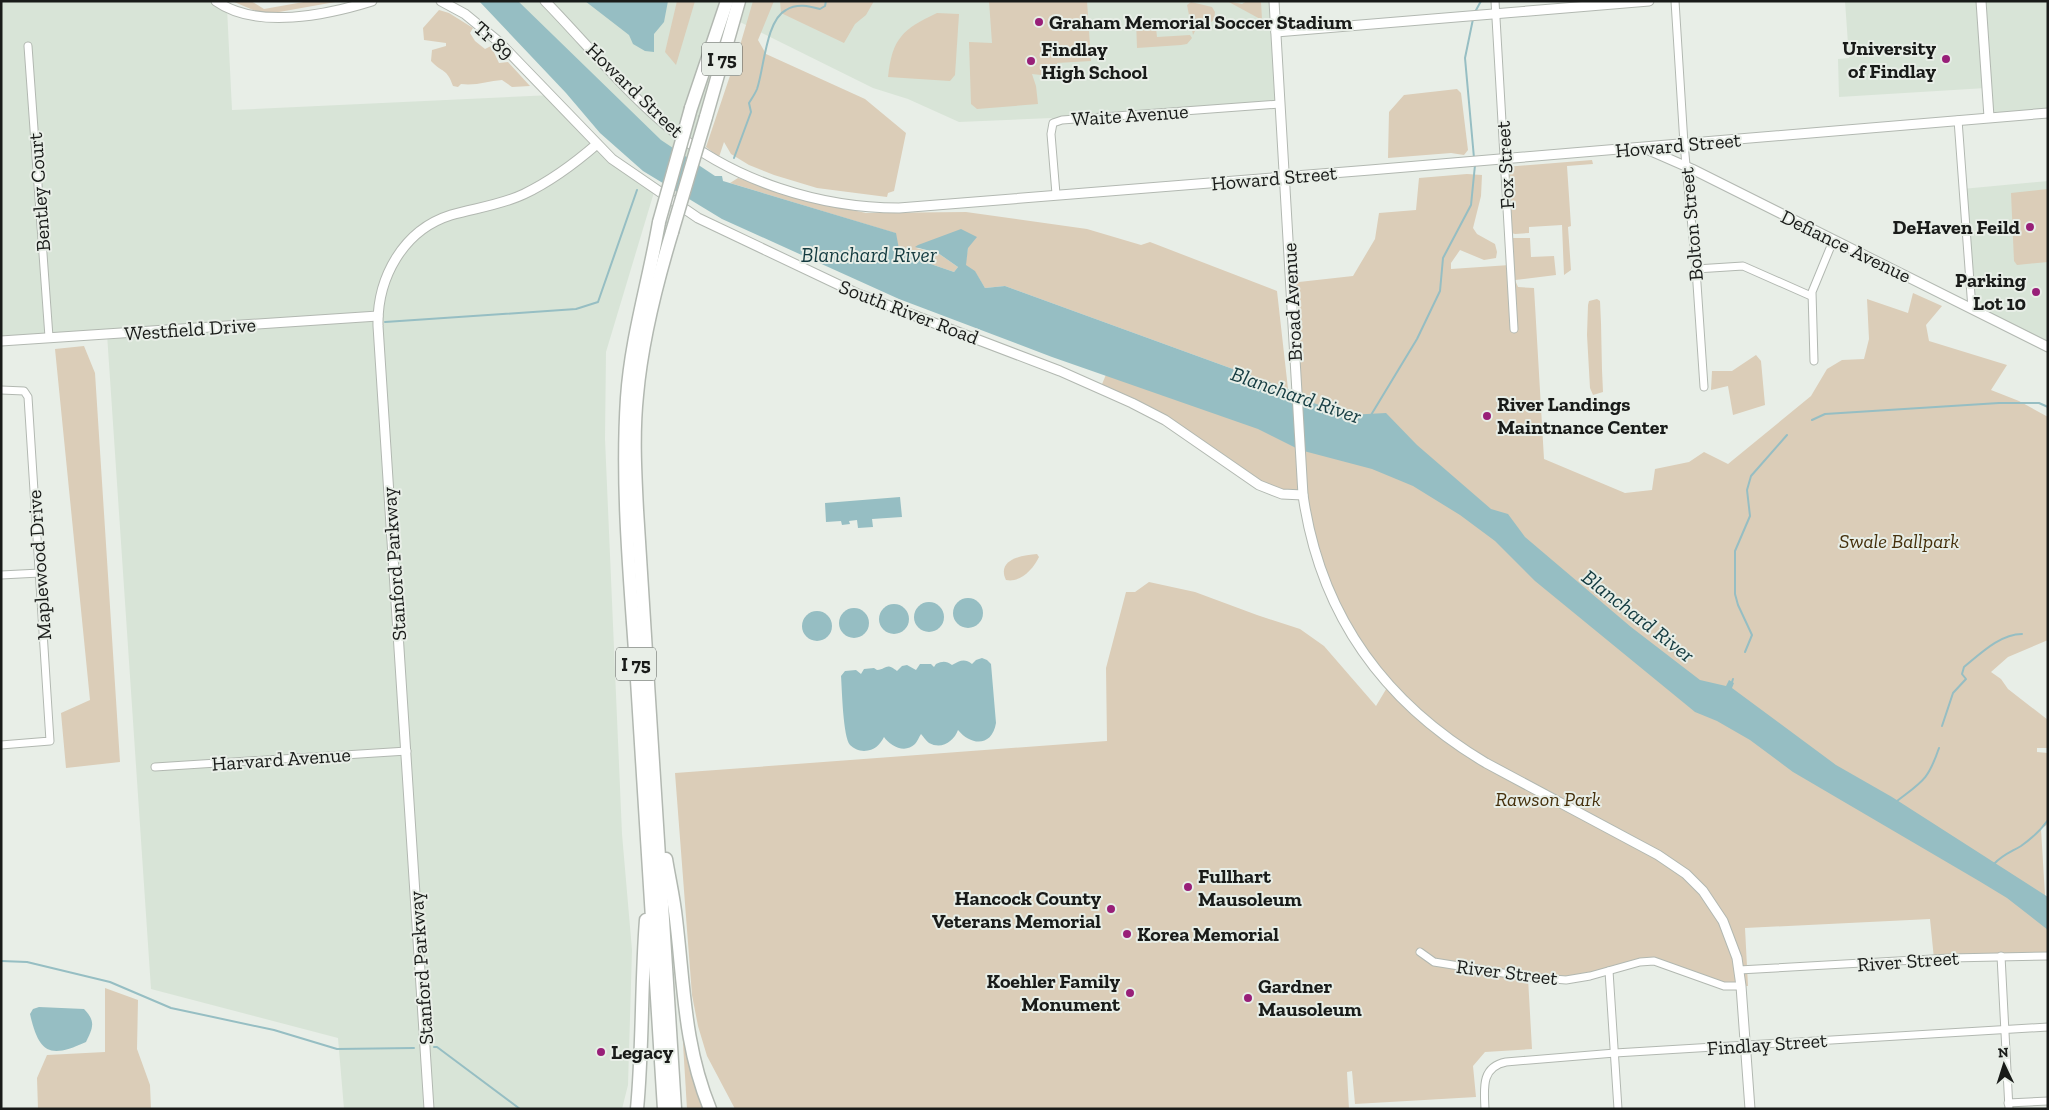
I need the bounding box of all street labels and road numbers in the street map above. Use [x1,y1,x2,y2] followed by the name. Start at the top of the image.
[469,16,519,64] street label: Tr 89
[581,37,689,143] street label: Howard Street
[702,42,742,76] road number: I 75
[1071,99,1189,131] street label: Waite Avenue
[1491,120,1519,210] street label: Fox Street
[1614,127,1743,162] street label: Howard Street
[23,131,55,252] street label: Bentley Court
[1210,160,1339,195] street label: Howard Street
[1674,166,1708,282] street label: Bolton Street
[1777,204,1915,288] street label: Defiance Avenue
[1277,242,1307,362] street label: Broad Avenue
[836,274,982,350] street label: South River Road
[123,312,257,346] street label: Westfield Drive
[377,486,411,642] street label: Stanford Parkway
[22,489,56,641] street label: Maplewood Drive
[616,648,656,681] road number: I 75
[211,742,351,776] street label: Harvard Avenue
[404,890,438,1046] street label: Stanford Parkway
[1856,945,1960,977] street label: River Street
[1455,954,1560,990] street label: River Street
[1706,1028,1829,1060] street label: Findlay Street

